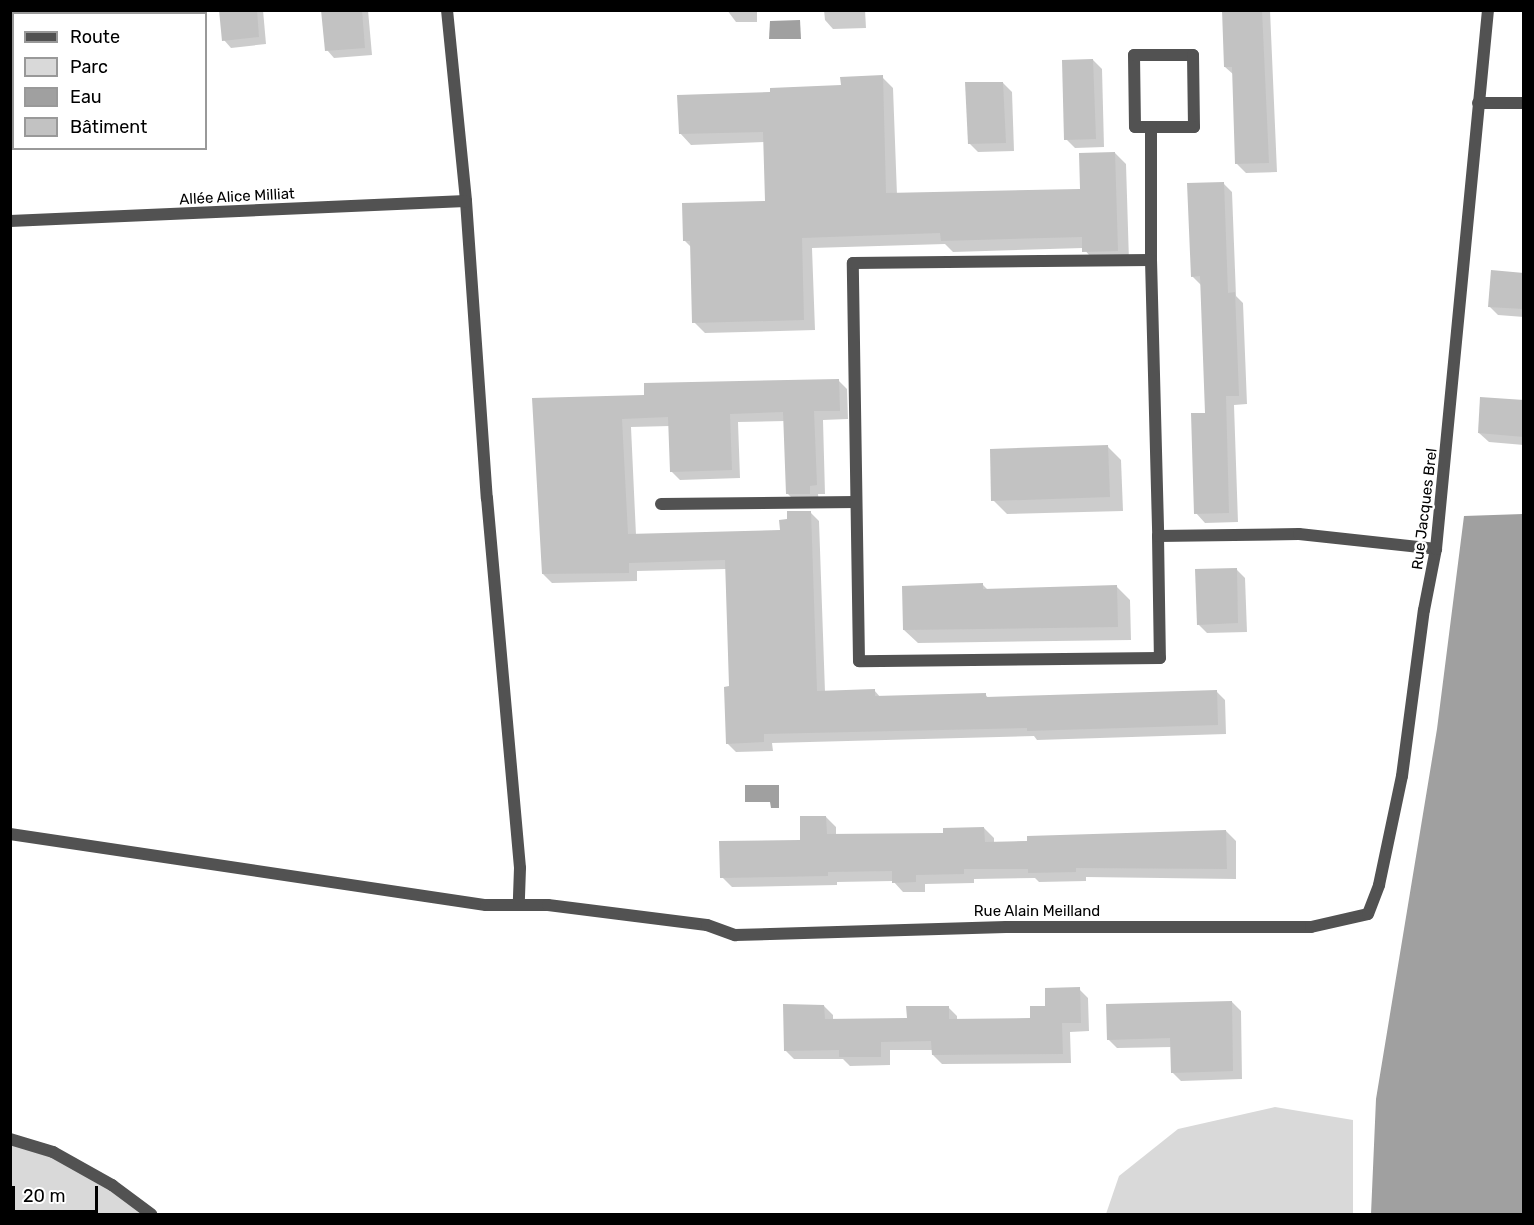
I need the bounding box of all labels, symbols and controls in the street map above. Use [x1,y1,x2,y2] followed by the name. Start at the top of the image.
[12,12,207,150] legend
[70,26,120,48] text: Route
[70,56,108,78] text: Parc
[70,86,102,108] text: Eau
[70,116,147,138] text: Bâtiment
[179,185,295,209] street label: Allée Alice Milliat
[1409,447,1441,571] street label: Rue Jacques Brel
[974,903,1100,921] street label: Rue Alain Meilland
[15,1174,100,1212] scale bar
[23,1185,65,1207] text: 20 m

